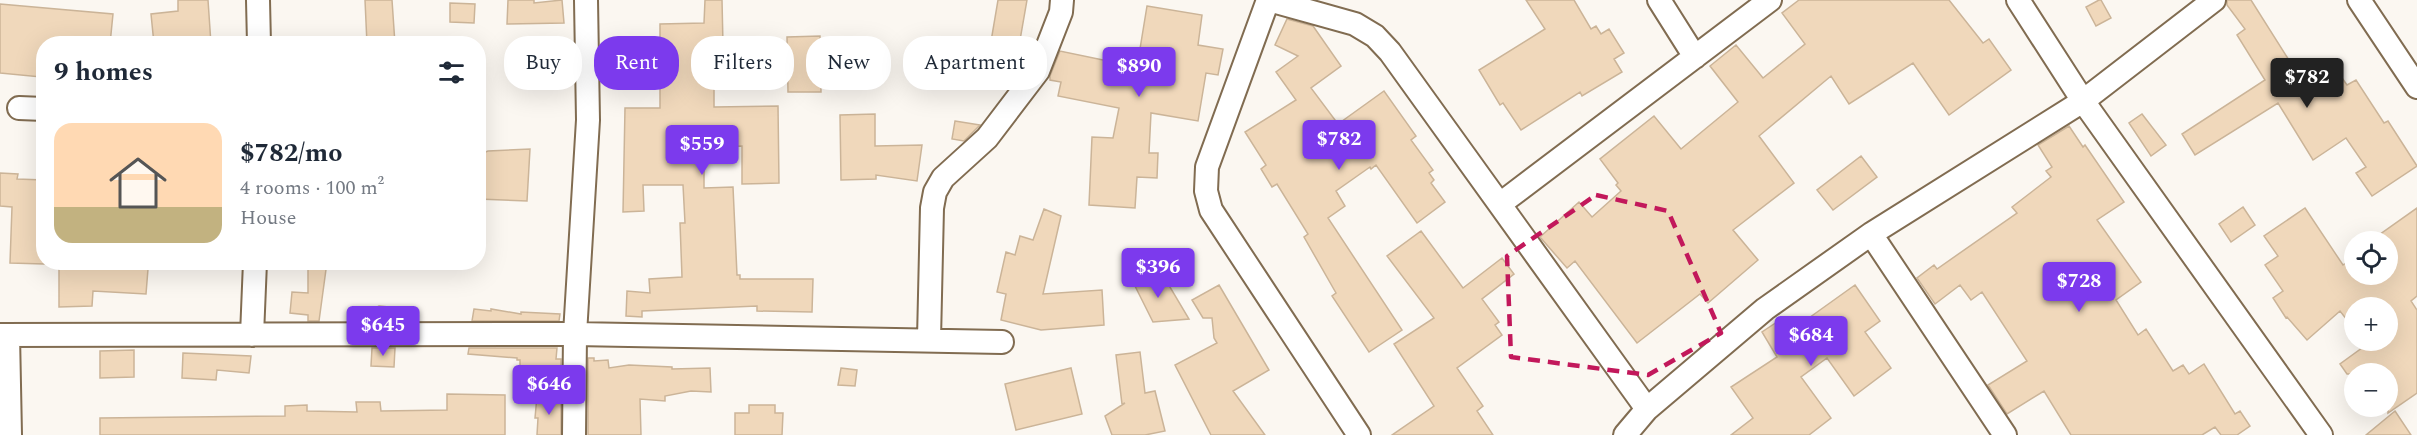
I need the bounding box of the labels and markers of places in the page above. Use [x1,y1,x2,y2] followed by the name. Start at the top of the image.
[1103,47,1175,98] pin: $890
[2271,58,2343,109] pin: $782
[1303,120,1375,171] pin: $782
[666,125,738,176] pin: $559
[1122,248,1194,299] pin: $396
[2043,262,2115,313] pin: $728
[347,306,419,357] pin: $645
[1775,316,1847,367] pin: $684
[513,365,585,416] pin: $646

